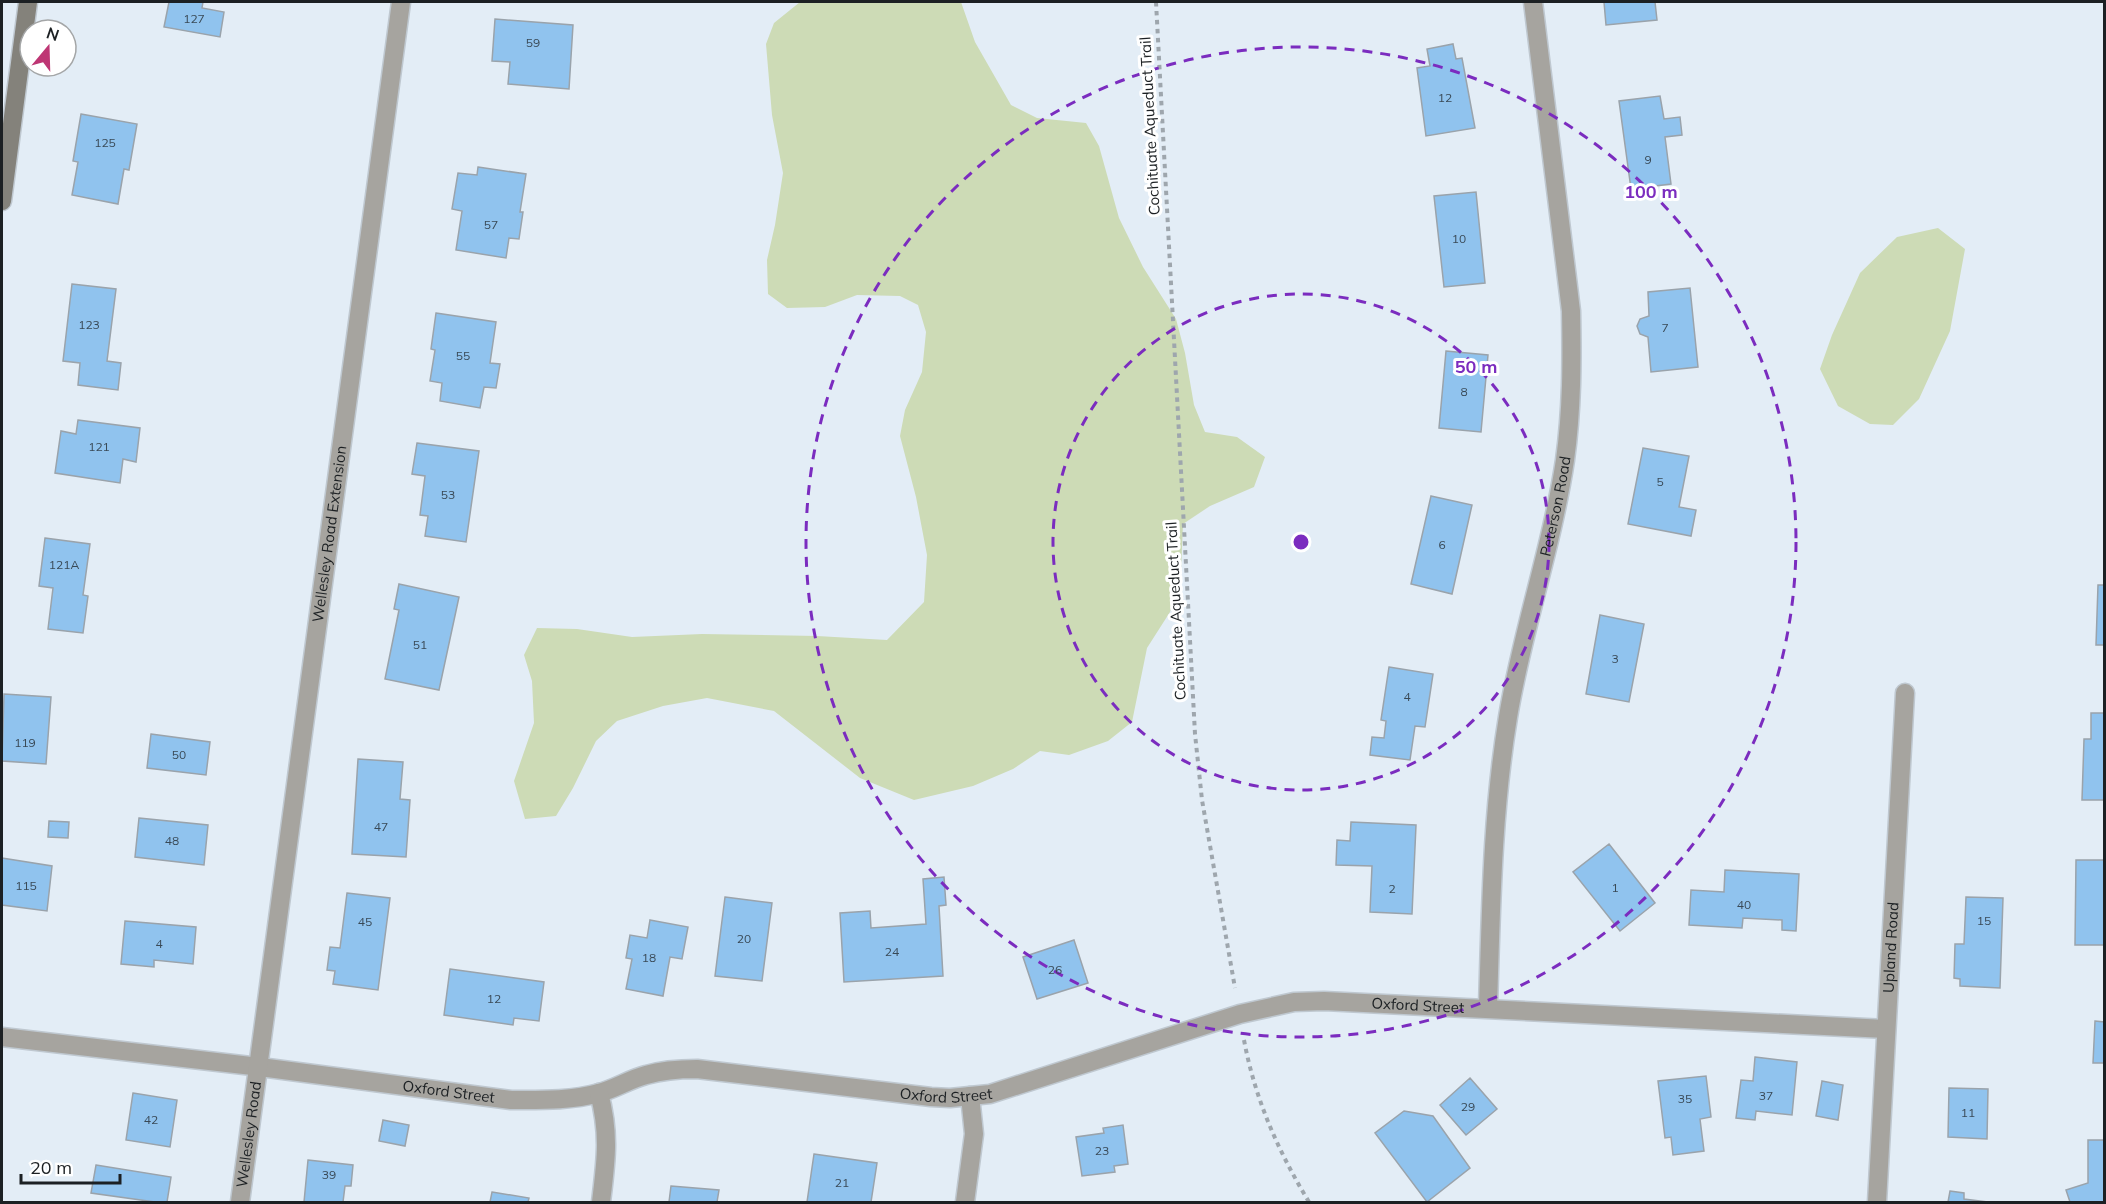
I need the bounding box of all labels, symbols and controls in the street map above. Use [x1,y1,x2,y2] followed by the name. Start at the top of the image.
[183,11,205,26] house number: 127
[18,18,78,78] north arrow
[44,22,62,45] text: N
[526,35,540,50] house number: 59
[1135,36,1164,216] street label: Cochituate Aqueduct Trail
[1438,90,1452,105] house number: 12
[94,135,116,150] house number: 125
[1644,152,1652,167] house number: 9
[1624,180,1678,203] text: 100 m
[484,217,498,232] house number: 57
[1452,231,1466,246] house number: 10
[78,317,100,332] house number: 123
[1661,320,1669,335] house number: 7
[456,348,470,363] house number: 55
[1455,355,1497,378] text: 50 m
[1460,384,1468,399] house number: 8
[88,439,110,454] house number: 121
[308,444,350,624] street label: Wellesley Road Extension
[1535,455,1574,558] street label: Peterson Road
[1656,474,1664,489] house number: 5
[441,487,455,502] house number: 53
[1161,521,1190,701] street label: Cochituate Aqueduct Trail
[1291,532,1311,552] centre of rings
[1438,537,1446,552] house number: 6
[49,557,79,572] house number: 121A
[413,637,427,652] house number: 51
[1611,651,1619,666] house number: 3
[1403,689,1411,704] house number: 4
[14,735,36,750] house number: 119
[172,747,186,762] house number: 50
[374,819,388,834] house number: 47
[165,833,179,848] house number: 48
[15,878,37,893] house number: 115
[1611,880,1619,895] house number: 1
[1388,881,1396,896] house number: 2
[1737,897,1751,912] house number: 40
[1879,901,1902,993] street label: Upland Road
[1977,913,1991,928] house number: 15
[358,914,372,929] house number: 45
[737,931,751,946] house number: 20
[155,936,163,951] house number: 4
[885,944,899,959] house number: 24
[642,950,656,965] house number: 18
[1048,962,1062,977] house number: 26
[487,991,501,1006] house number: 12
[1371,993,1465,1017] street label: Oxford Street
[401,1076,496,1107] street label: Oxford Street
[232,1080,265,1189] street label: Wellesley Road
[899,1083,993,1107] street label: Oxford Street
[1759,1088,1773,1103] house number: 37
[1678,1091,1692,1106] house number: 35
[1461,1099,1475,1114] house number: 29
[1961,1105,1975,1120] house number: 11
[144,1112,158,1127] house number: 42
[1095,1143,1109,1158] house number: 23
[21,1147,120,1185] scale bar
[30,1156,72,1179] text: 20 m
[322,1167,336,1182] house number: 39
[835,1175,849,1190] house number: 21

